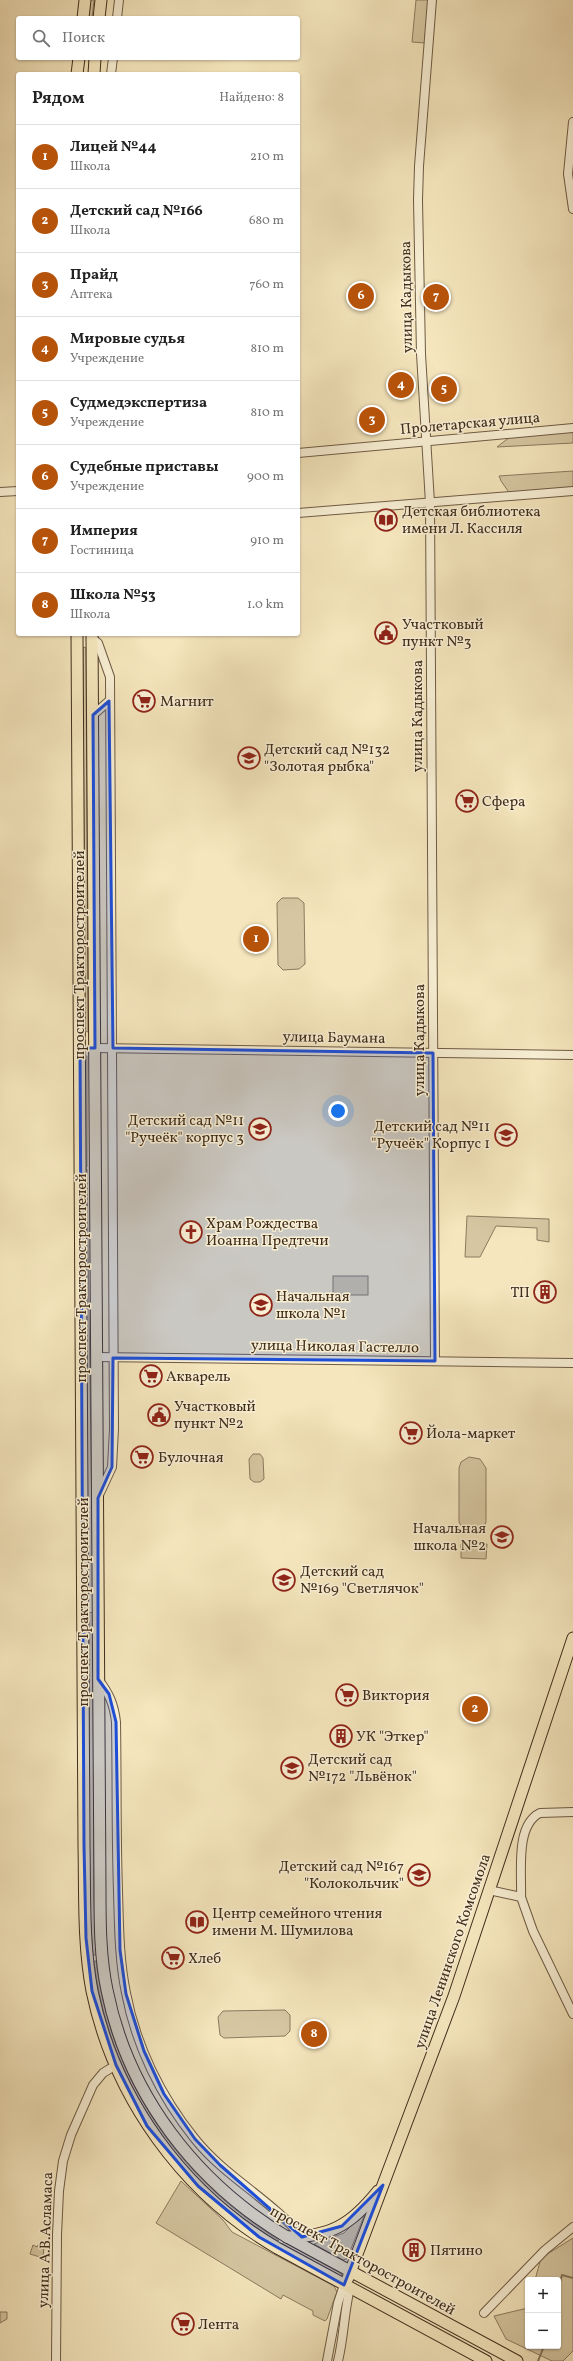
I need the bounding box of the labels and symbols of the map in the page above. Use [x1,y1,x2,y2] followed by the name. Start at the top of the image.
[396,241,419,353] street label: улица Кадыкова
[348,281,374,311] pin: 6
[423,282,449,312] pin: 7
[388,370,414,400] pin: 4
[431,374,457,404] pin: 5
[359,405,385,435] pin: 3
[399,408,541,441] street label: Пролетарская улица
[402,502,541,540] place label: Детская библиотека имени Л. Кассиля
[373,507,399,533] library icon: Детская библиотека имени Л. Кассиля
[402,615,484,653] place label: Участковый пункт №3
[373,620,399,646] public building icon: Участковый пункт №3
[408,660,429,772] street label: улица Кадыкова
[131,688,157,714] supermarket icon: Магнит
[160,692,214,713] place label: Магнит
[264,740,390,778] place label: Детский сад №132 "Золотая рыбка"
[236,745,262,771] school or university icon: Детский сад №132 "Золотая рыбка"
[454,788,480,814] supermarket icon: Сфера
[482,792,525,813] place label: Сфера
[70,850,91,1060] street label: проспект Тракторостроителей
[243,924,269,954] pin: 1
[410,984,431,1096] street label: улица Кадыкова
[282,1027,386,1050] street label: улица Баумана
[328,1101,348,1121] your location
[125,1111,244,1149] place label: Детский сад №11 "Ручеёк" корпус 3
[247,1116,273,1142] school or university icon: Детский сад №11 "Ручеёк" корпус 3
[371,1117,490,1155] place label: Детский сад №11 "Ручеёк" Корпус 1
[493,1122,519,1148] school or university icon: Детский сад №11 "Ручеёк" Корпус 1
[72,1173,93,1383] street label: проспект Тракторостроителей
[206,1214,329,1252] place label: Храм Рождества Иоанна Предтечи
[178,1219,204,1245] church icon: Храм Рождества Иоанна Предтечи
[532,1279,558,1305] building icon: ТП
[510,1283,530,1304] place label: ТП
[276,1287,350,1325] place label: Начальная школа №1
[248,1292,274,1318] school or university icon: Начальная школа №1
[251,1336,419,1359] street label: улица Николая Гастелло
[138,1363,164,1389] supermarket icon: Акварель
[166,1367,231,1388] place label: Акварель
[174,1397,256,1435] place label: Участковый пункт №2
[146,1402,172,1428] public building icon: Участковый пункт №2
[398,1420,424,1446] supermarket icon: Йола-маркет
[426,1424,516,1445] place label: Йола-маркет
[129,1444,155,1470] supermarket icon: Булочная
[158,1448,224,1469] place label: Булочная
[74,1497,95,1707] street label: проспект Тракторостроителей
[412,1519,486,1557] place label: Начальная школа №2
[489,1524,515,1550] school or university icon: Начальная школа №2
[300,1562,424,1600] place label: Детский сад №169 "Светлячок"
[271,1567,297,1593] school or university icon: Детский сад №169 "Светлячок"
[334,1682,360,1708] supermarket icon: Виктория
[362,1686,430,1707] place label: Виктория
[462,1694,488,1724] pin: 2
[328,1723,354,1749] building icon: УК "Эткер"
[356,1727,429,1748] place label: УК "Эткер"
[308,1750,417,1788] place label: Детский сад №172 "Львёнок"
[279,1755,305,1781] school or university icon: Детский сад №172 "Львёнок"
[410,1851,497,2052] street label: улица Ленинского Комсомола
[279,1857,404,1895] place label: Детский сад №167 "Колокольчик"
[406,1862,432,1888] school or university icon: Детский сад №167 "Колокольчик"
[212,1904,383,1942] place label: Центр семейного чтения имени М. Шумилова
[184,1909,210,1935] library icon: Центр семейного чтения имени М. Шумилова
[160,1945,186,1971] supermarket icon: Хлеб
[188,1949,221,1970] place label: Хлеб
[301,2019,327,2049] pin: 8
[34,2172,59,2309] street label: улица А.В.Асламаса
[266,2201,459,2321] street label: проспект Тракторостроителей
[401,2237,427,2263] building icon: Пятино
[430,2241,483,2262] place label: Пятино
[170,2311,196,2337] supermarket icon: Лента
[198,2315,239,2336] place label: Лента

